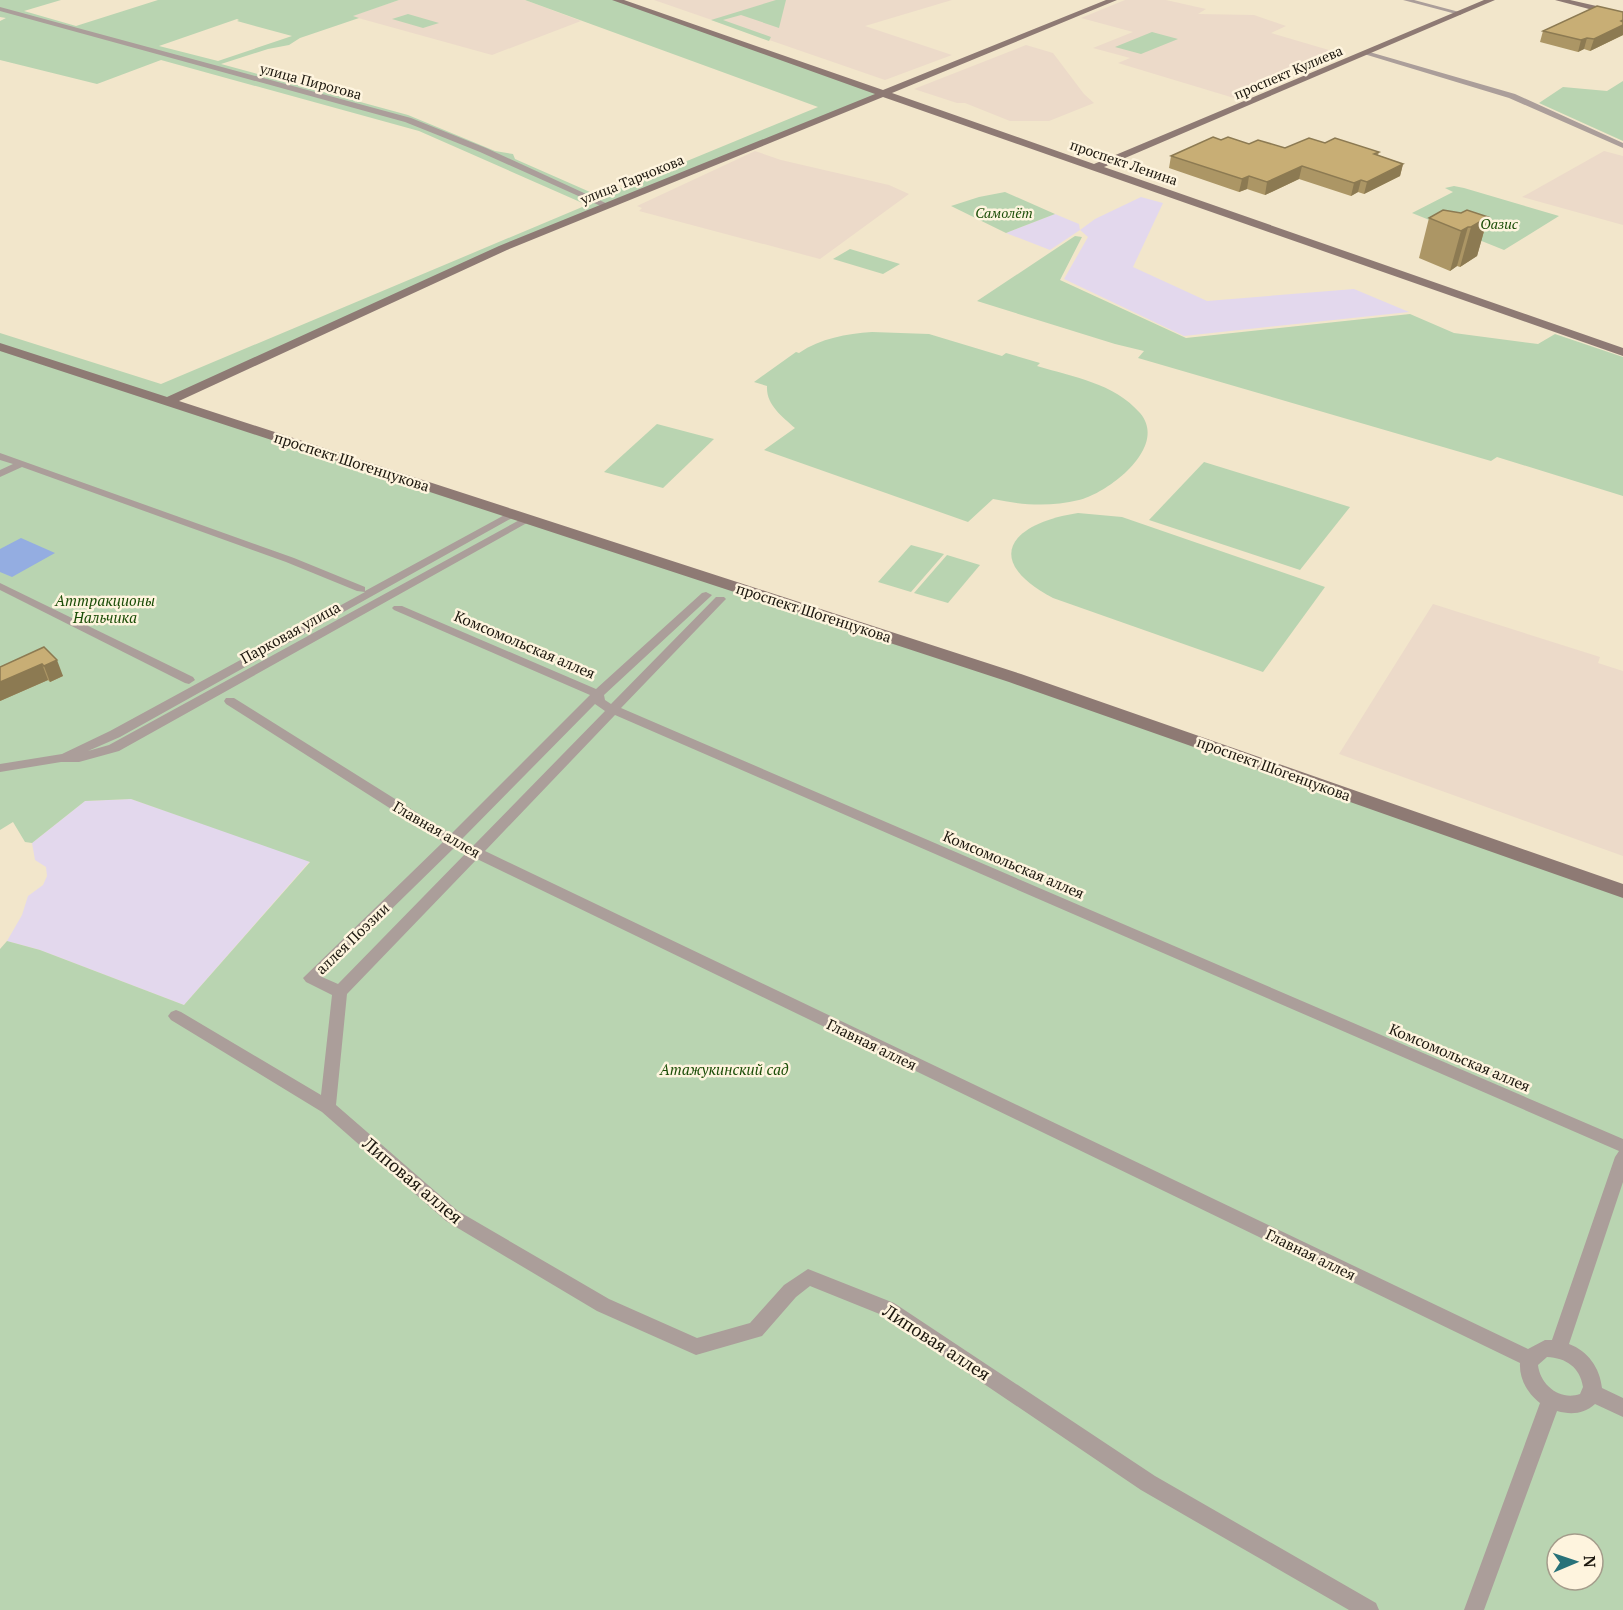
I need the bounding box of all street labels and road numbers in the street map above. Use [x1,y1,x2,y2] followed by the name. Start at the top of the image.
[1231,41,1345,103] street label: проспект Кулиева
[257,58,364,104] street label: улица Пирогова
[1068,135,1180,189] street label: проспект Ленина
[576,150,687,209] street label: улица Тарчокова
[272,426,433,496] street label: проспект Шогенцукова
[734,577,895,647] street label: проспект Шогенцукова
[236,596,344,668] street label: Парковая улица
[451,605,599,683] street label: Комсомольская аллея
[1194,731,1354,805] street label: проспект Шогенцукова
[390,796,484,862] street label: Главная аллея
[940,825,1088,903] street label: Комсомольская аллея
[311,898,393,978] street label: аллея Поэзии
[824,1014,920,1074] street label: Главная аллея
[1386,1018,1534,1096] street label: Комсомольская аллея
[357,1131,468,1229] street label: Липовая аллея
[1263,1224,1359,1284] street label: Главная аллея
[878,1298,995,1386] street label: Липовая аллея

